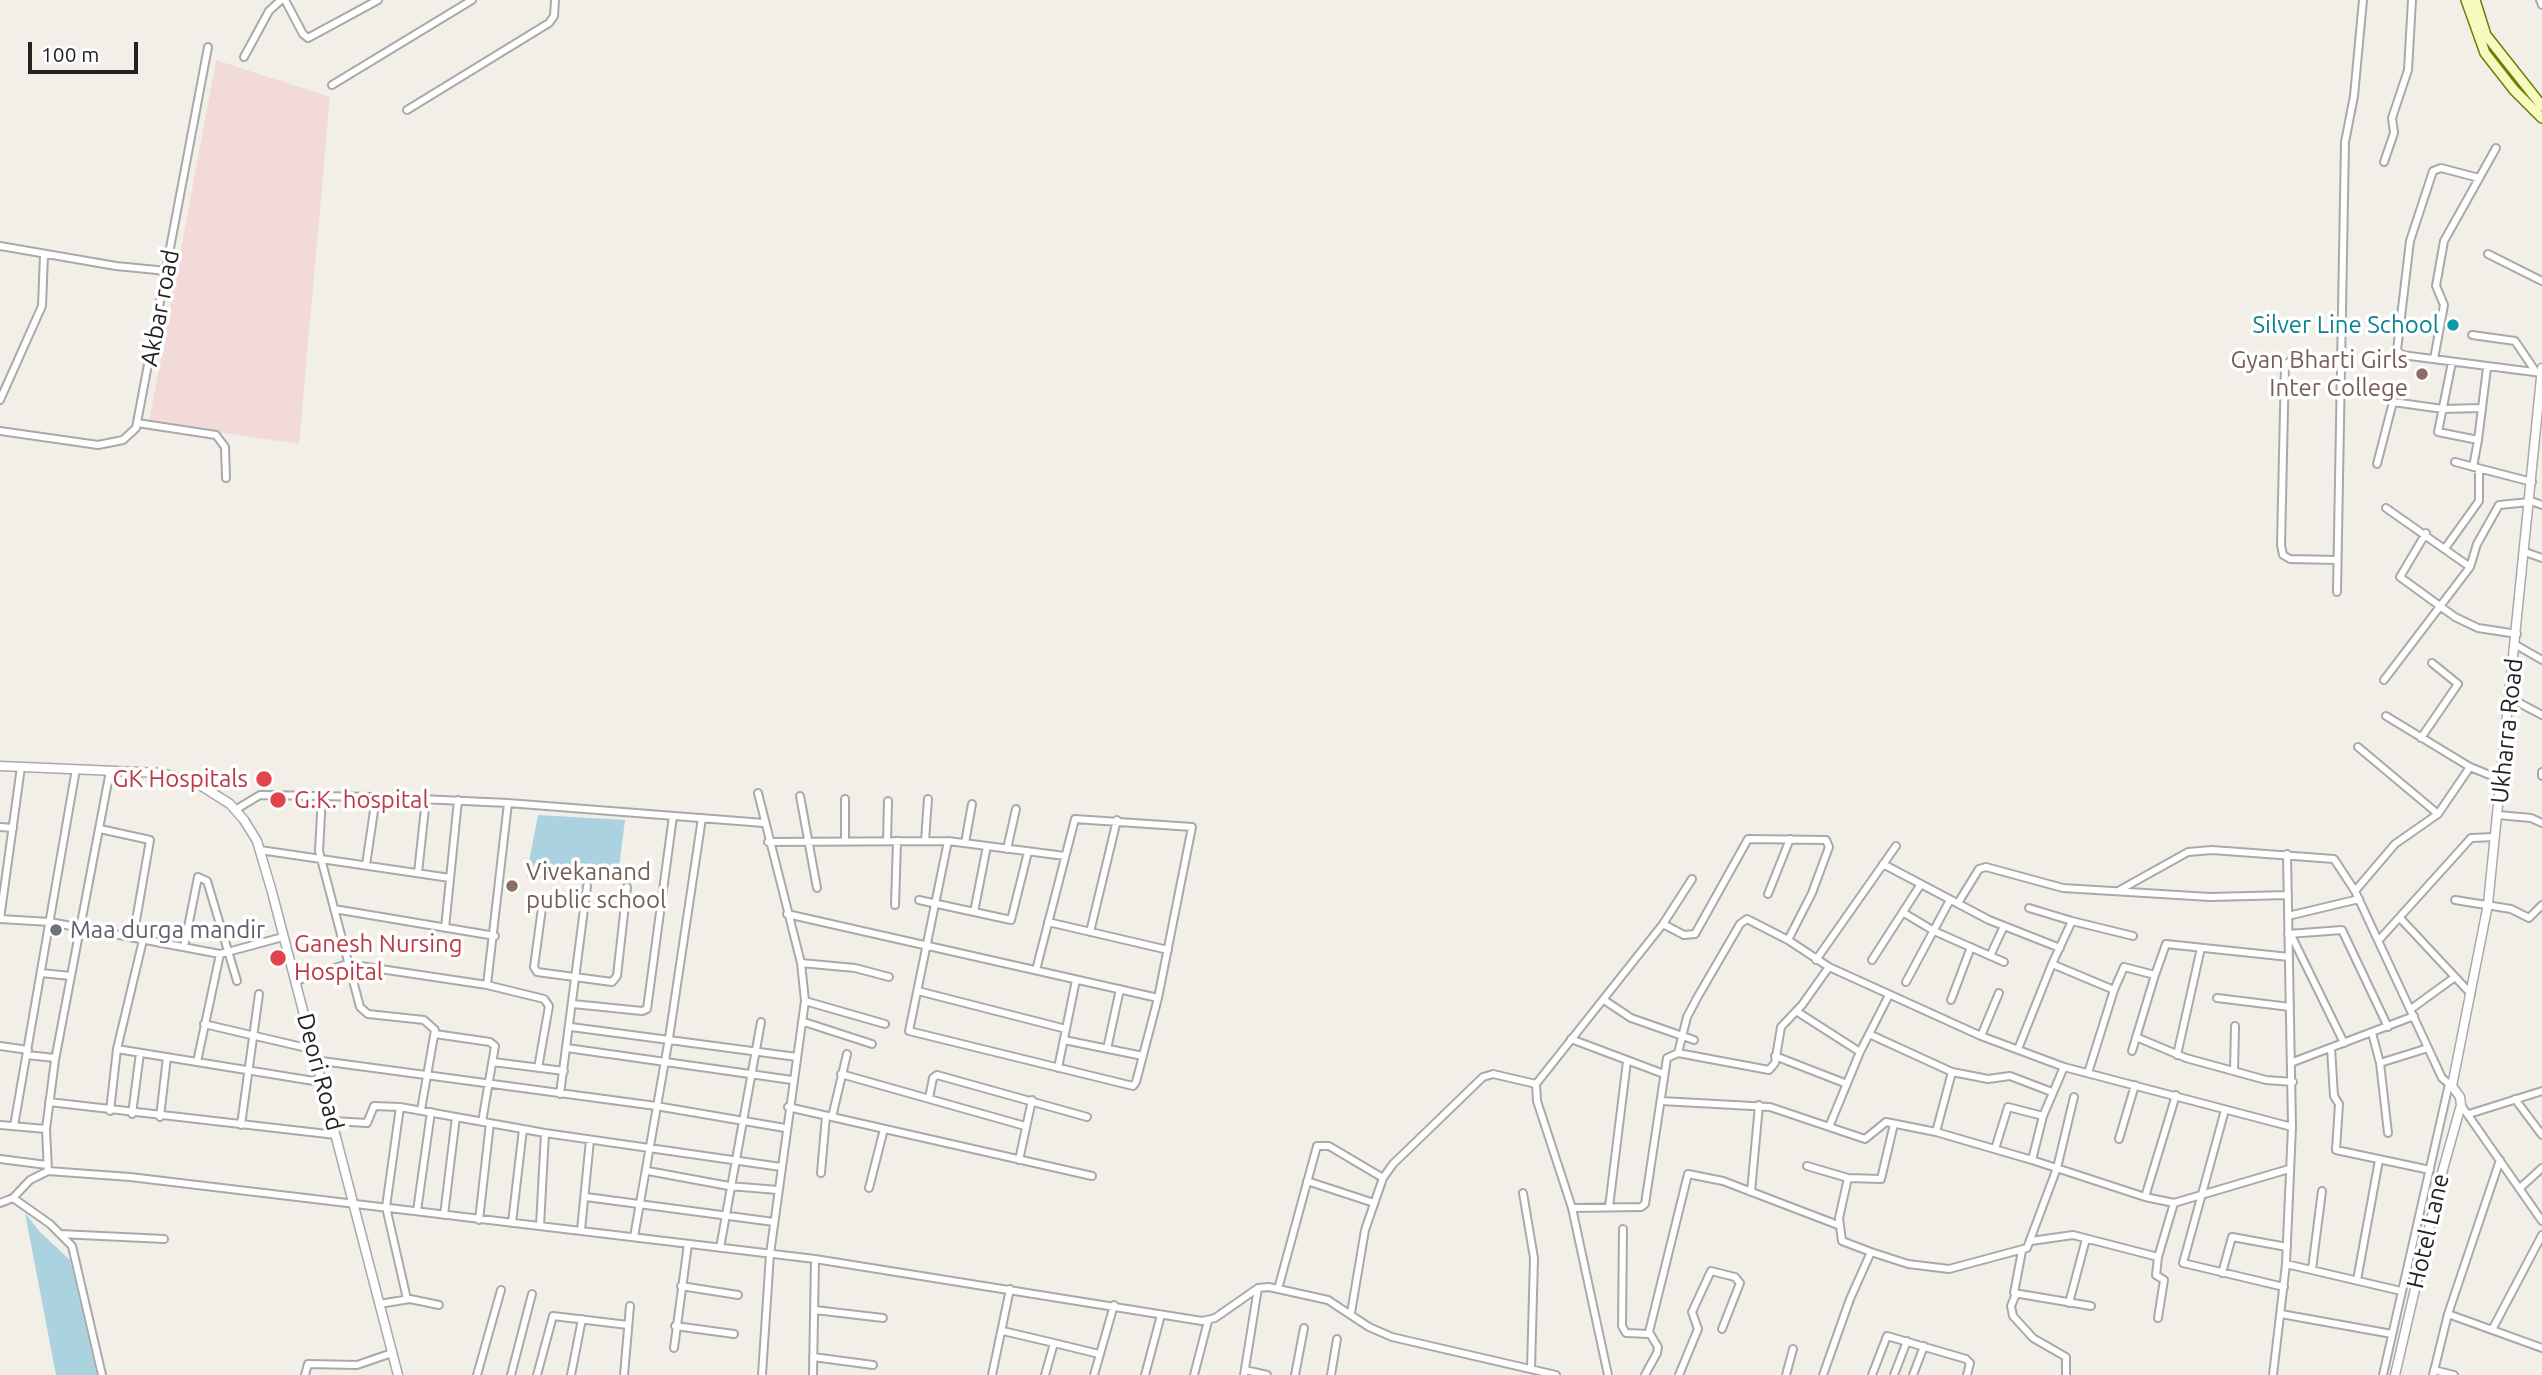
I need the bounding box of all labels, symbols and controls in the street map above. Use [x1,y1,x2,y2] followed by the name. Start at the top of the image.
[32,28,142,72] scale bar
[41,42,99,66] text: 100 m
[135,247,185,369] street label: Akbar road
[2253,311,2439,339] place label: Silver Line School
[2445,317,2461,333] marker: Silver Line School
[2230,346,2408,402] place label: Gyan Bharti Girls Inter College
[2414,366,2430,382] marker: Gyan Bharti Girls Inter College
[2485,657,2529,805] street label: Ukharra Road
[112,765,248,793] place label: GK Hospitals
[254,769,274,789] marker: GK Hospitals
[294,786,429,814] place label: G.K. hospital
[268,790,288,810] marker: G.K. hospital
[526,858,666,914] place label: Vivekanand public school
[504,878,520,894] marker: Vivekanand public school
[70,916,265,944] place label: Maa durga mandir
[48,922,64,938] marker: Maa durga mandir
[294,930,463,986] place label: Ganesh Nursing Hospital
[268,948,288,968] marker: Ganesh Nursing Hospital
[291,1010,349,1134] street label: Deori Road
[2401,1171,2455,1291] street label: Hotel Lane

